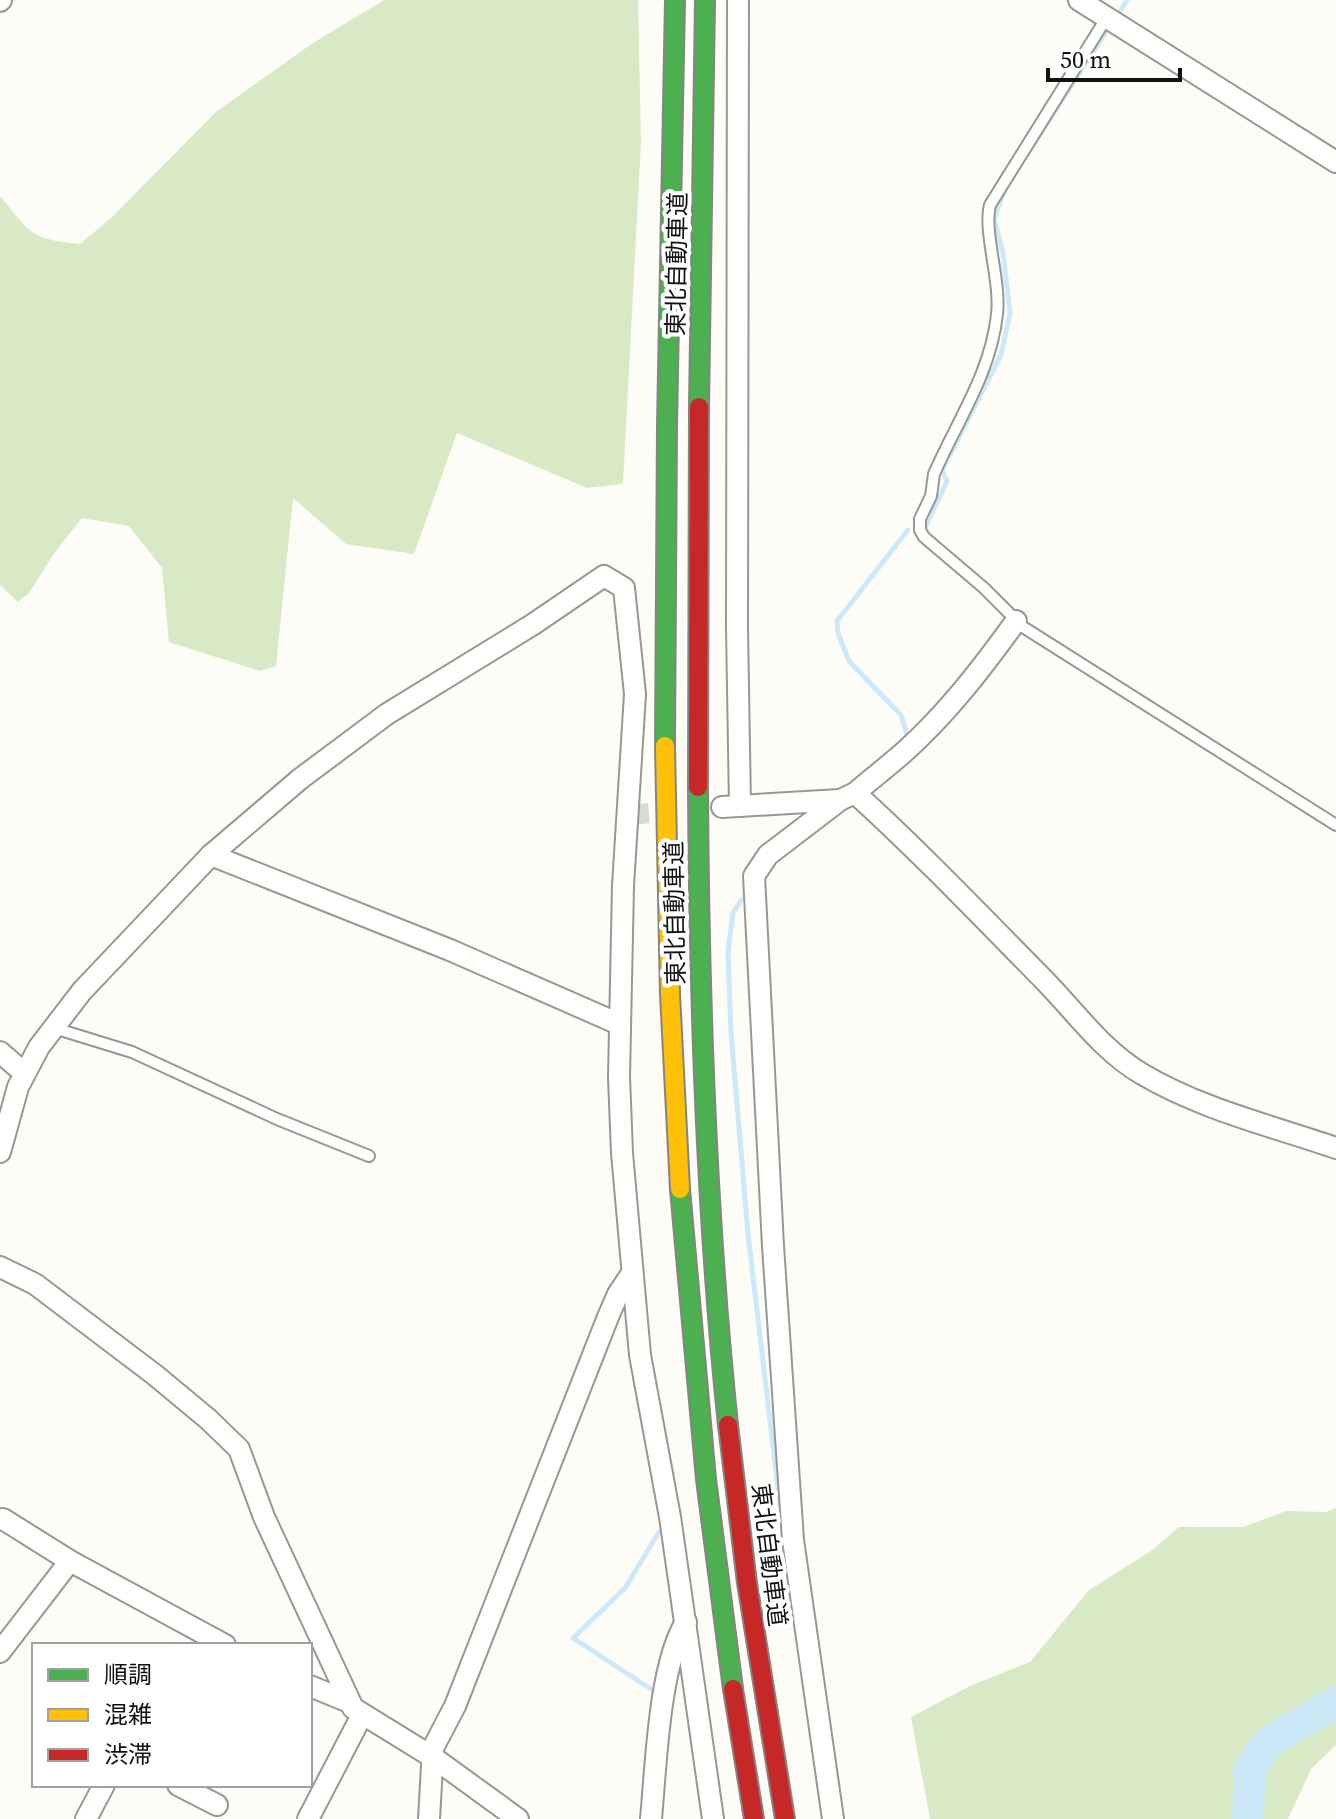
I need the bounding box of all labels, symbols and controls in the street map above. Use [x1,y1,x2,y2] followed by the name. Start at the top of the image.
[1048,32,1180,82] scale bar
[1060,43,1111,76] text: 50 m
[659,192,694,336] street label: 東北自動車道
[657,841,692,985] street label: 東北自動車道
[744,1481,795,1628] street label: 東北自動車道
[32,1643,312,1787] legend
[104,1658,152,1691] text: 順調
[104,1698,152,1731] text: 混雑
[104,1738,152,1771] text: 渋滞

